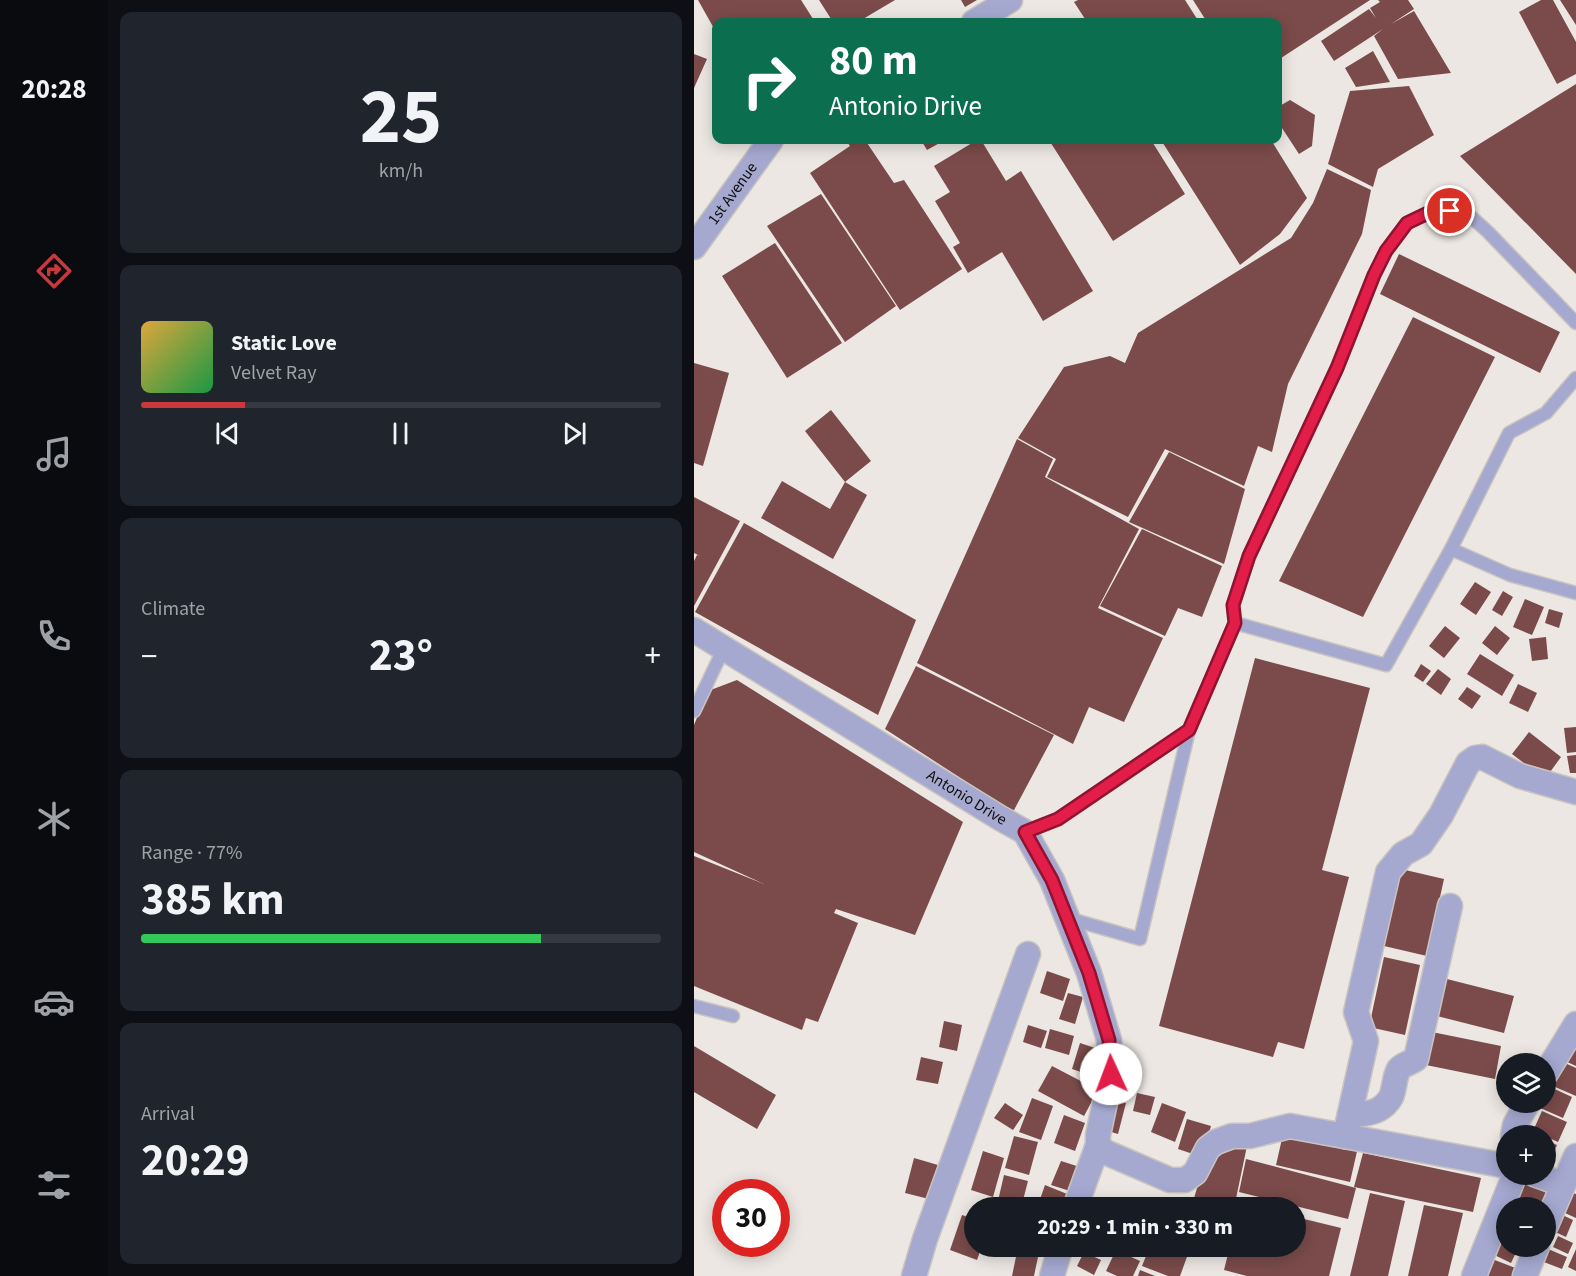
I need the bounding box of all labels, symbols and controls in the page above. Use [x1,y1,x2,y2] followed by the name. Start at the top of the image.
[829,31,918,91] text: 80 m
[730,42,808,120] icon: right
[360,62,442,173] text: 25
[21,70,87,109] text: 20:28
[829,87,982,126] text: Antonio Drive
[379,157,423,185] text: km/h
[702,158,763,229] street label: 1st Avenue
[1424,185,1475,236] pin
[1433,194,1466,227] icon: arrive
[33,250,75,292] icon: directions
[231,327,337,359] text: Static Love
[231,359,317,387] text: Velvet Ray
[211,417,244,450] icon: previous
[384,417,417,450] icon: pause
[558,417,591,450] icon: next
[33,433,75,475] icon: music
[141,595,205,623] text: Climate
[33,615,75,657] icon: phone
[369,624,433,688] text: 23°
[141,633,157,680] text: −
[645,633,661,680] text: +
[922,764,1011,831] street label: Antonio Drive
[33,798,75,840] icon: climate
[141,839,242,867] text: Range · 77%
[141,868,285,932] text: 385 km
[33,981,75,1023] icon: car
[1079,1042,1143,1106] position arrow
[1496,1053,1556,1257] map controls
[1496,1053,1556,1113] button: layers
[141,1100,195,1128] text: Arrival
[1496,1125,1556,1185] button: +
[141,1129,250,1193] text: 20:29
[33,1164,75,1206] icon: filters
[712,1179,790,1257] speed limit sign: 30
[1496,1197,1556,1257] button: −
[1037,1211,1233,1243] text: 20:29 · 1 min · 330 m

